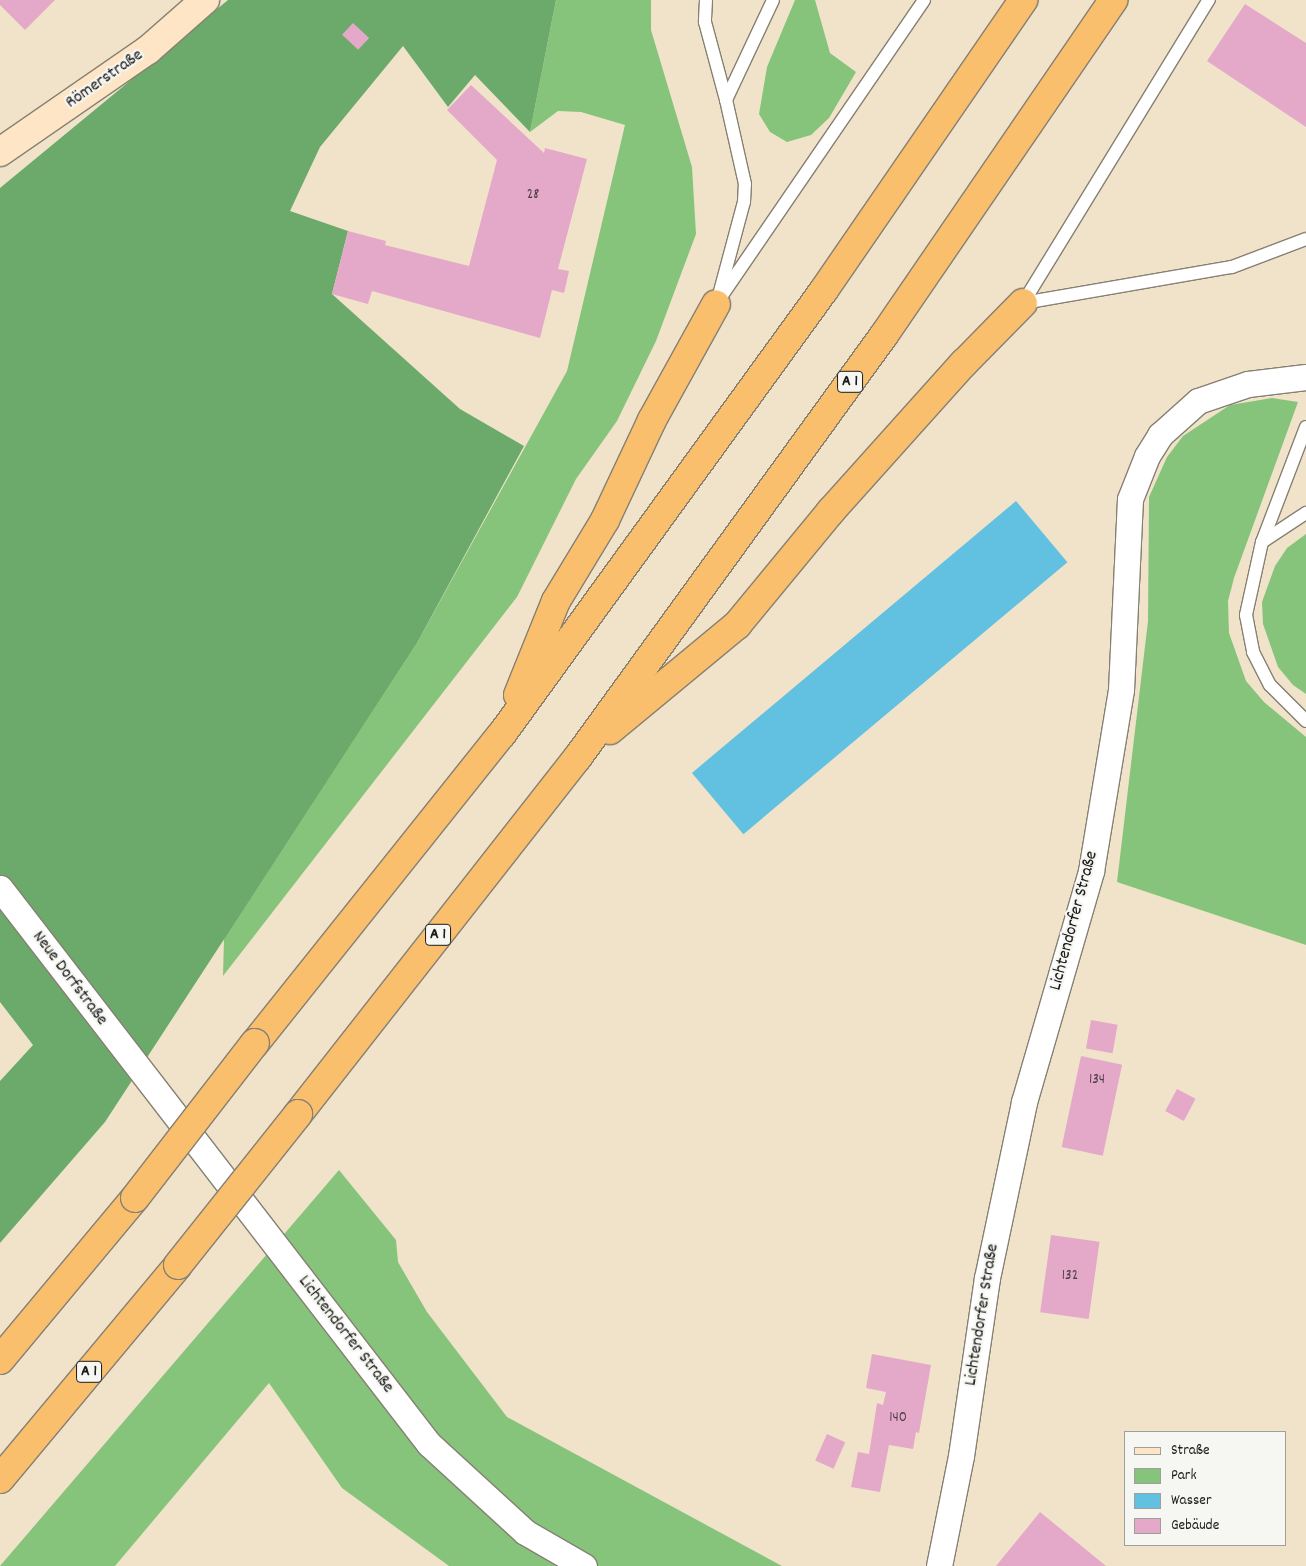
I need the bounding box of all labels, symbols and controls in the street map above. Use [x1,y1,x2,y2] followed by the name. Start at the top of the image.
[62,45,148,115] street label: Römerstraße
[527,187,539,205] house number: 28
[836,368,864,396] road number: A 1
[1046,849,1104,993] street label: Lichtendorfer Straße
[424,922,452,948] road number: A 1
[26,927,112,1031] street label: Neue Dorfstraße
[1089,1072,1105,1090] house number: 134
[961,1243,1005,1387] street label: Lichtendorfer Straße
[1062,1268,1078,1286] house number: 132
[292,1272,398,1398] street label: Lichtendorfer Straße
[75,1358,103,1385] road number: A 1
[889,1410,907,1428] house number: 140
[1124,1431,1286,1546] legend
[1171,1440,1209,1462] text: Straße
[1171,1465,1197,1487] text: Park
[1171,1490,1211,1512] text: Wasser
[1171,1515,1219,1537] text: Gebäude

